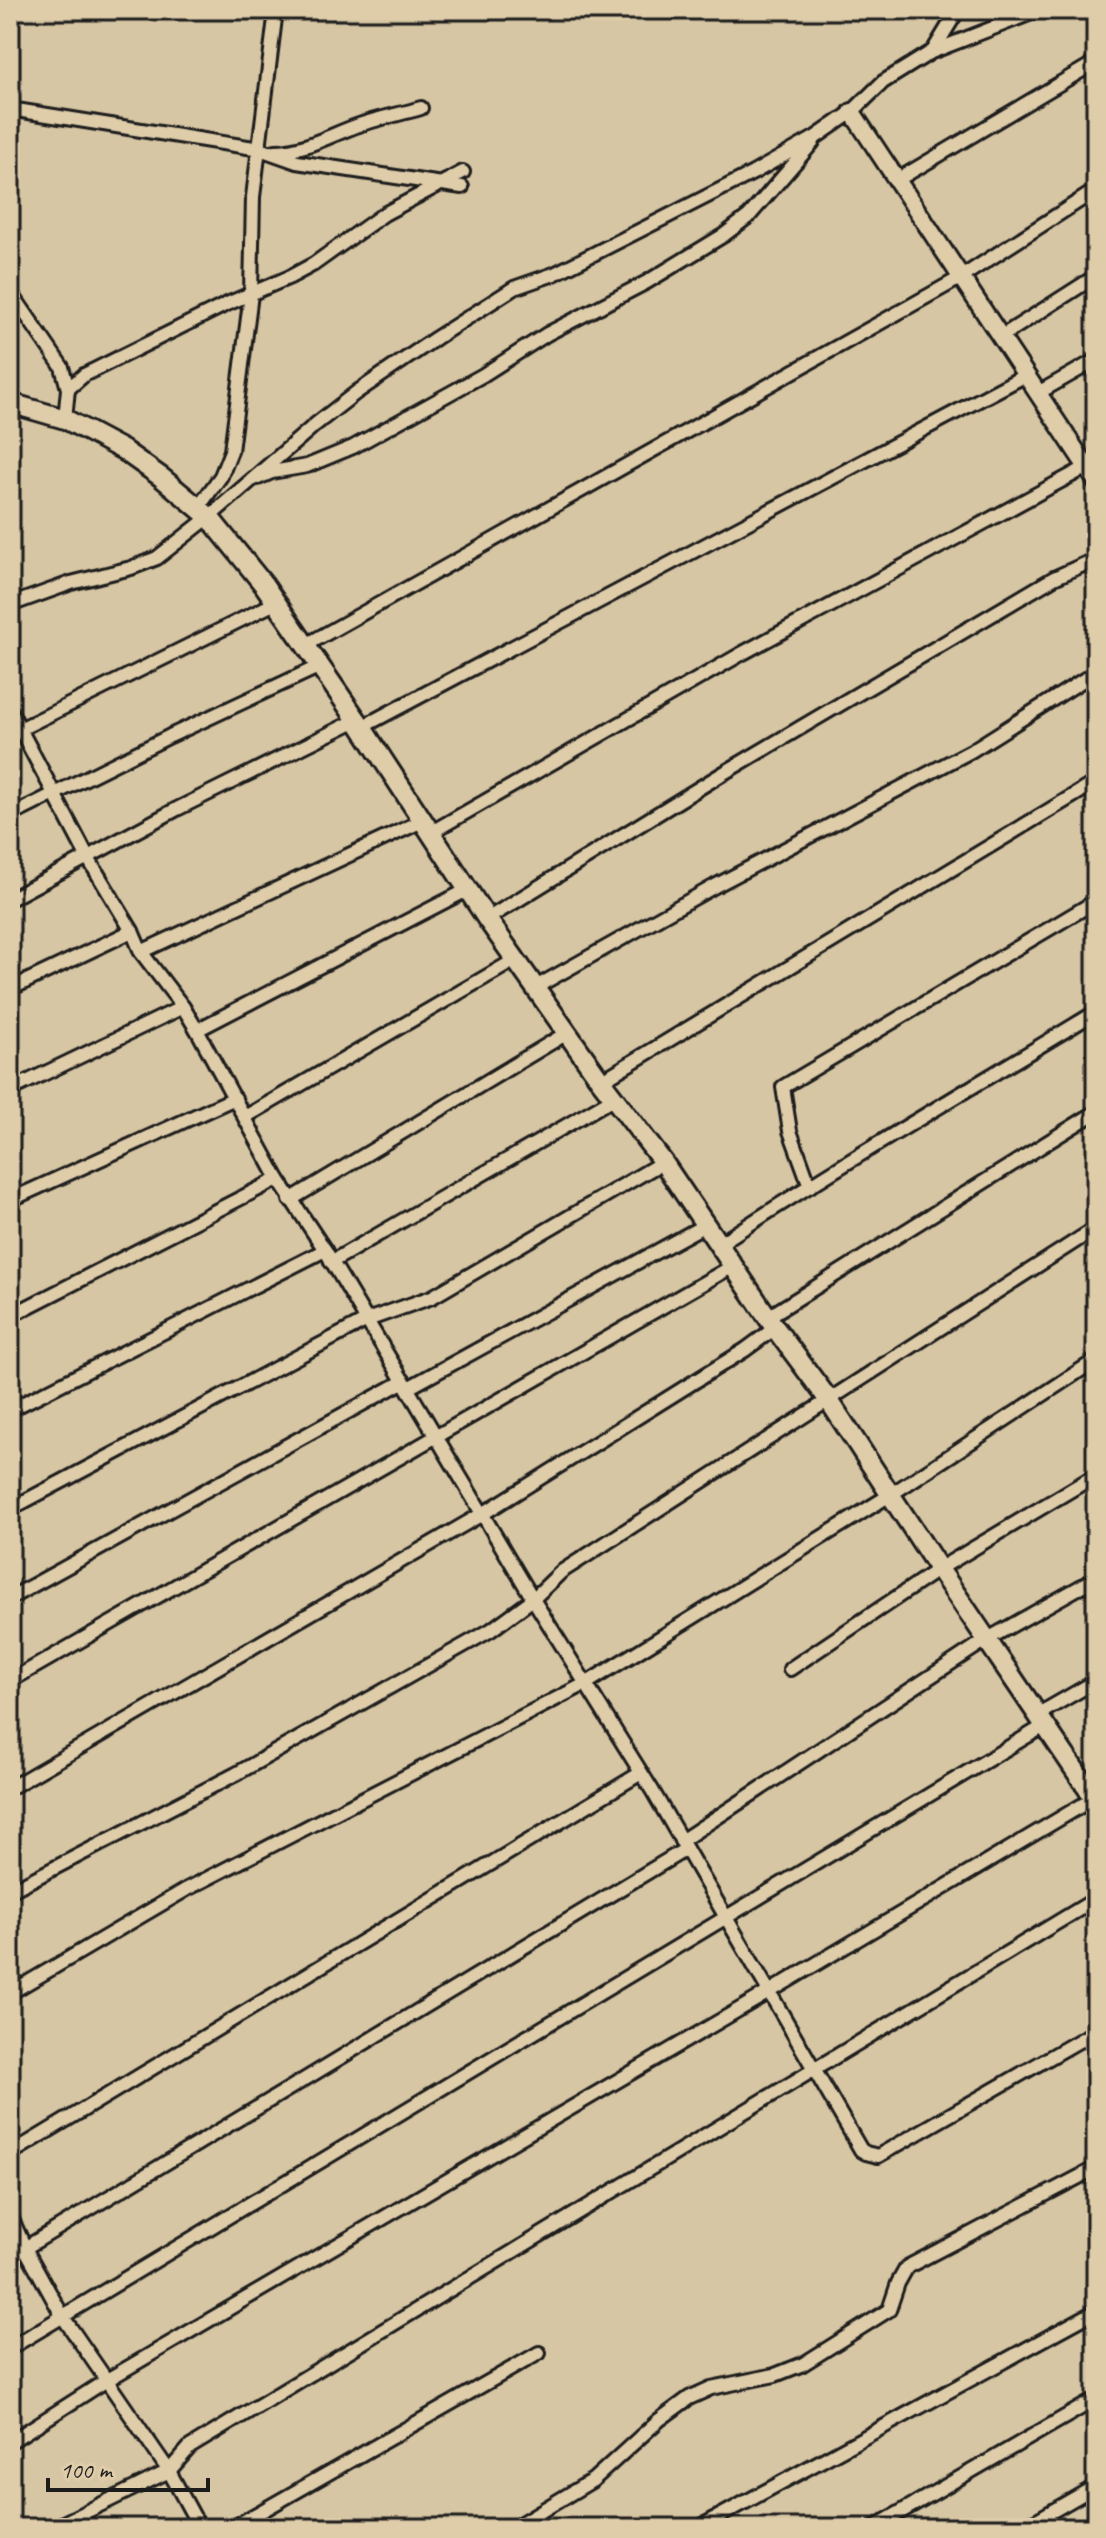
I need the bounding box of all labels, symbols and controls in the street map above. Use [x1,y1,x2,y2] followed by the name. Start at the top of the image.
[48,2442,208,2492] scale bar
[60,2455,114,2485] text: 100 m

